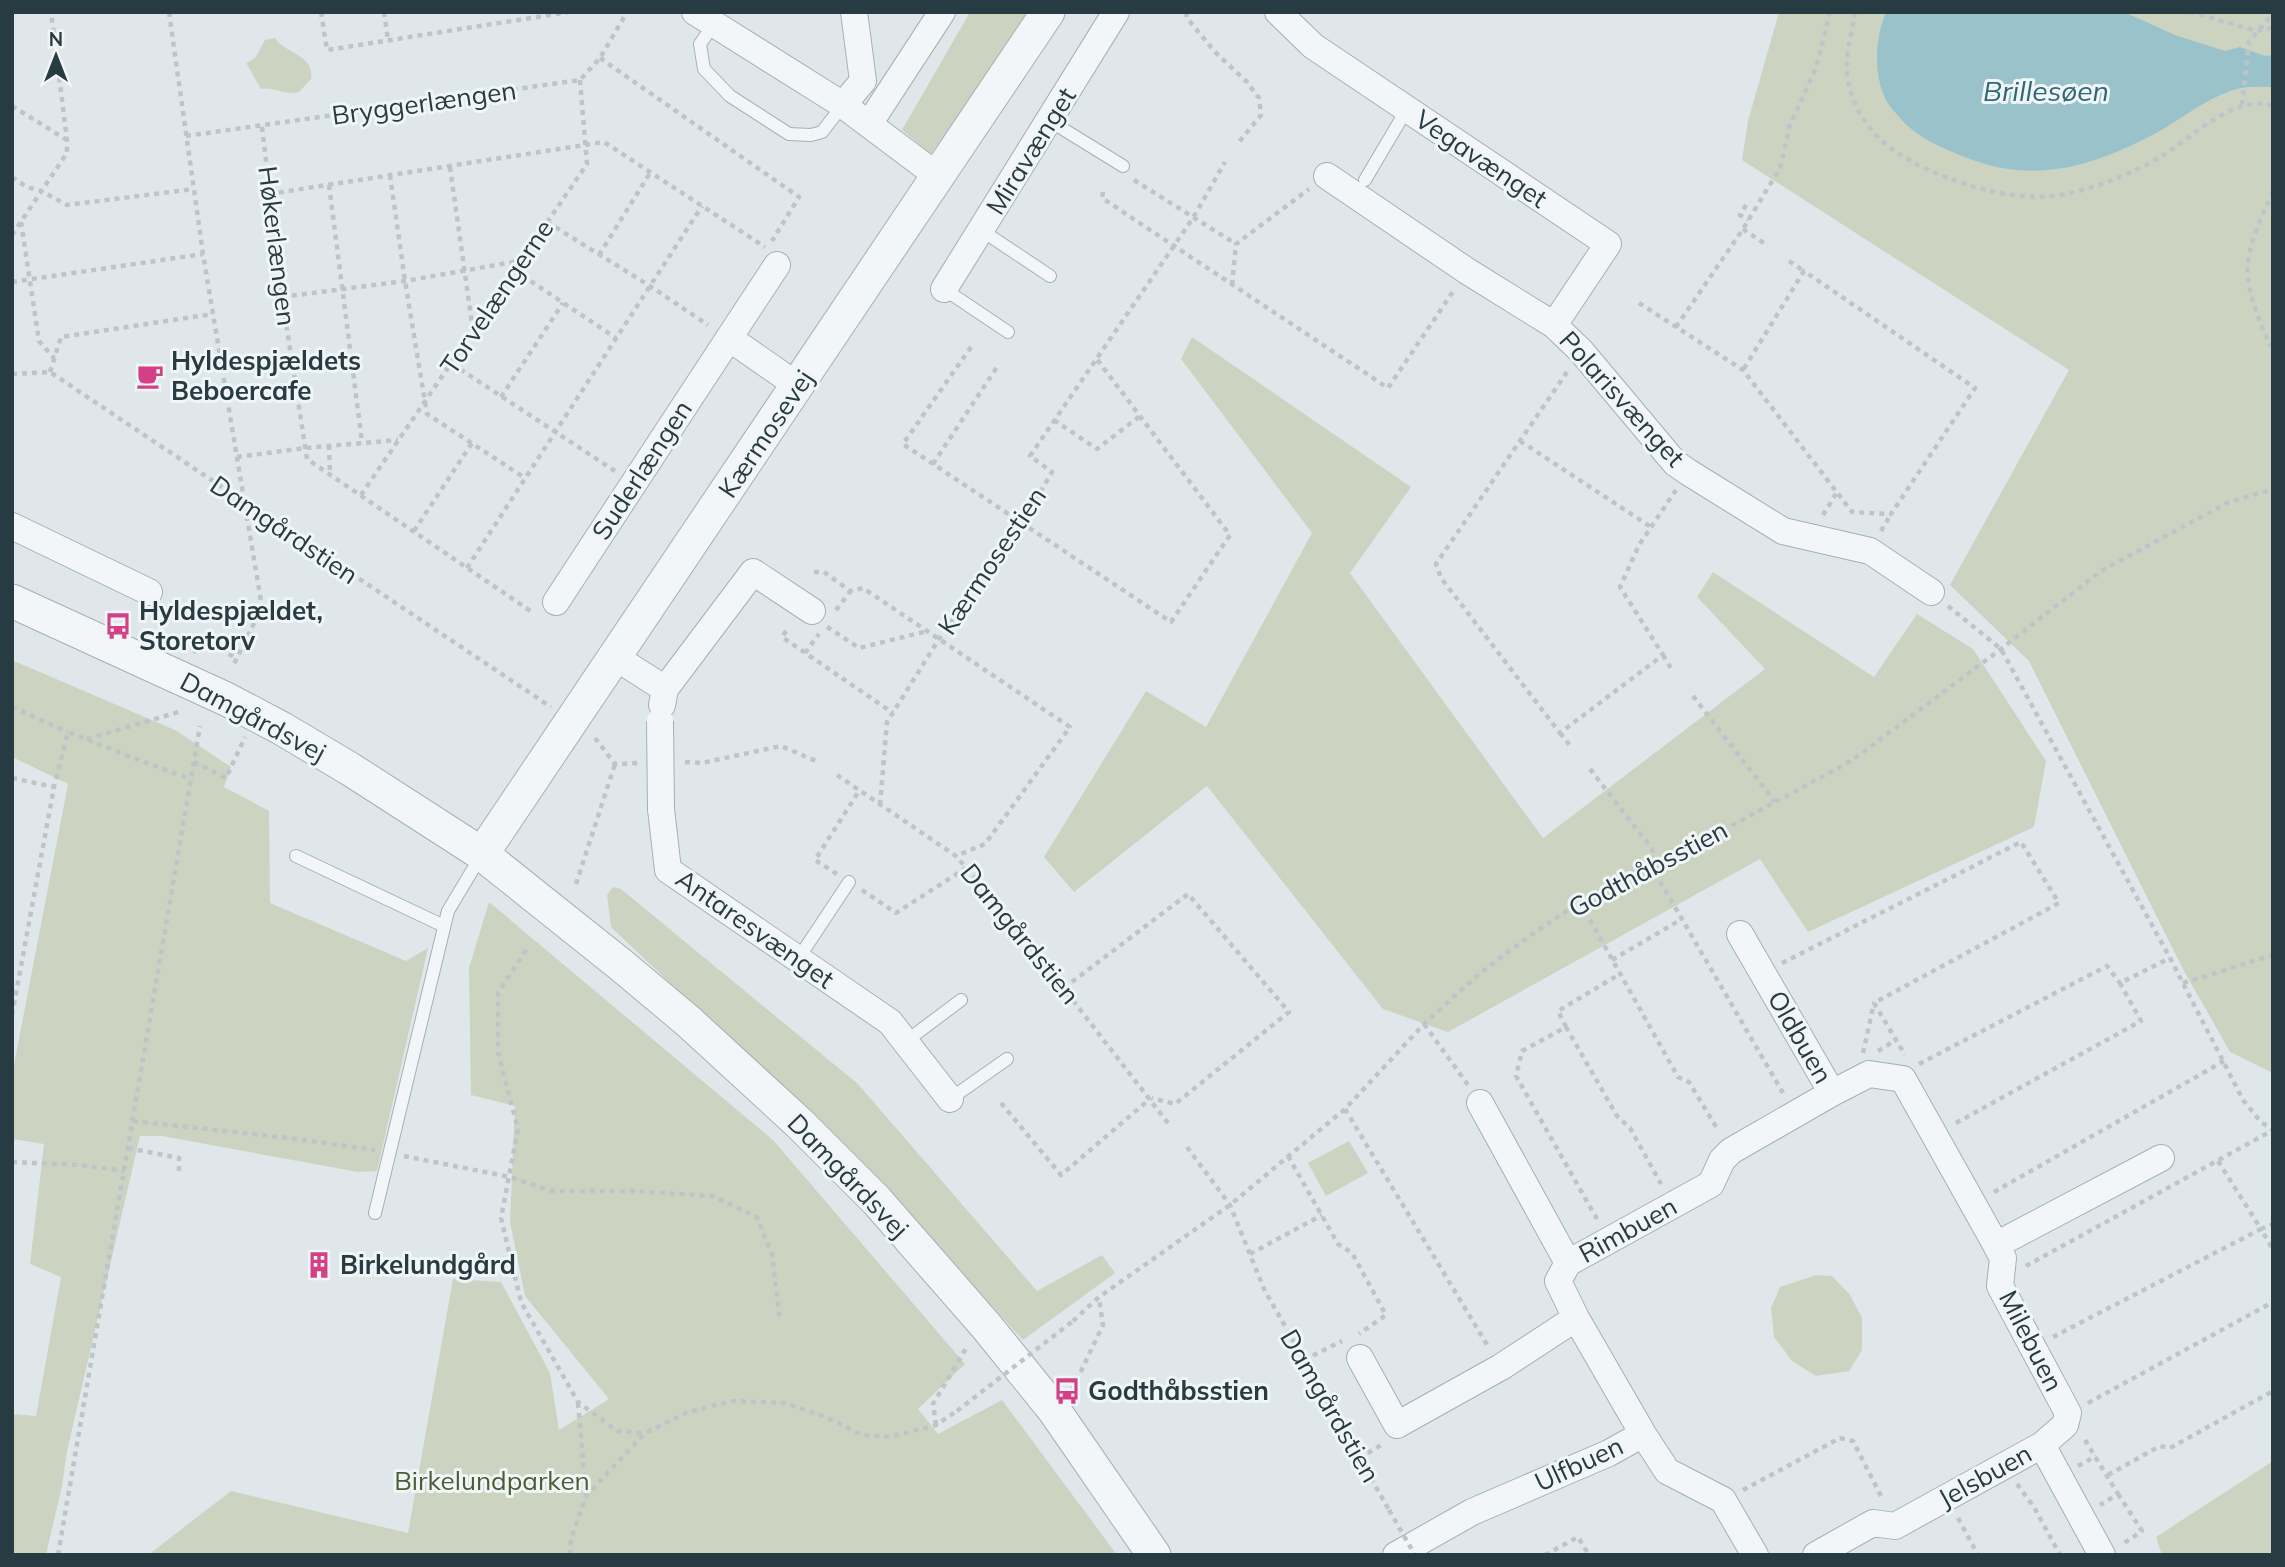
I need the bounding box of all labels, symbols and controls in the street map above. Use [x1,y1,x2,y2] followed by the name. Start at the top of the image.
[21,21,91,91] north arrow
[49,27,63,51] text: N
[330,73,518,132] street label: Bryggerlængen
[1983,73,2109,108] water label: Brillesøen
[978,81,1083,220] street label: Miravænget
[1409,102,1554,215] street label: Vegavænget
[251,164,304,328] street label: Høkerlængen
[433,213,560,380] street label: Torvelængerne
[1553,324,1692,474] street label: Polarisvænget
[171,344,361,407] place label: Hyldespjældets Beboercafe
[135,361,165,391] cafe icon: Hyldespjældets Beboercafe
[711,363,820,504] street label: Kærmosevej
[584,394,699,546] street label: Suderlængen
[204,468,365,591] street label: Damgårdstien
[930,481,1053,641] street label: Kærmosestien
[139,594,323,657] place label: Hyldespjældet, Storetorv
[103,611,133,641] bus stop icon: Hyldespjældet, Storetorv
[175,664,332,769] street label: Damgårdsvej
[1563,813,1733,924] street label: Godthåbsstien
[954,857,1087,1011] street label: Damgårdstien
[670,862,841,995] street label: Antaresvænget
[1761,984,1840,1089] street label: Oldbuen
[781,1106,916,1245] street label: Damgårdsvej
[1573,1189,1683,1270] street label: Rimbuen
[340,1248,516,1281] place label: Birkelundgård
[304,1250,334,1280] building icon: Birkelundgård
[1992,1285,2071,1397] street label: Milebuen
[1273,1323,1388,1488] street label: Damgårdstien
[1088,1374,1269,1407] place label: Godthåbsstien
[1052,1376,1082,1406] bus stop icon: Godthåbsstien
[1529,1429,1628,1498] street label: Ulfbuen
[1932,1436,2037,1515] street label: Jelsbuen
[394,1464,590,1497] park label: Birkelundparken

